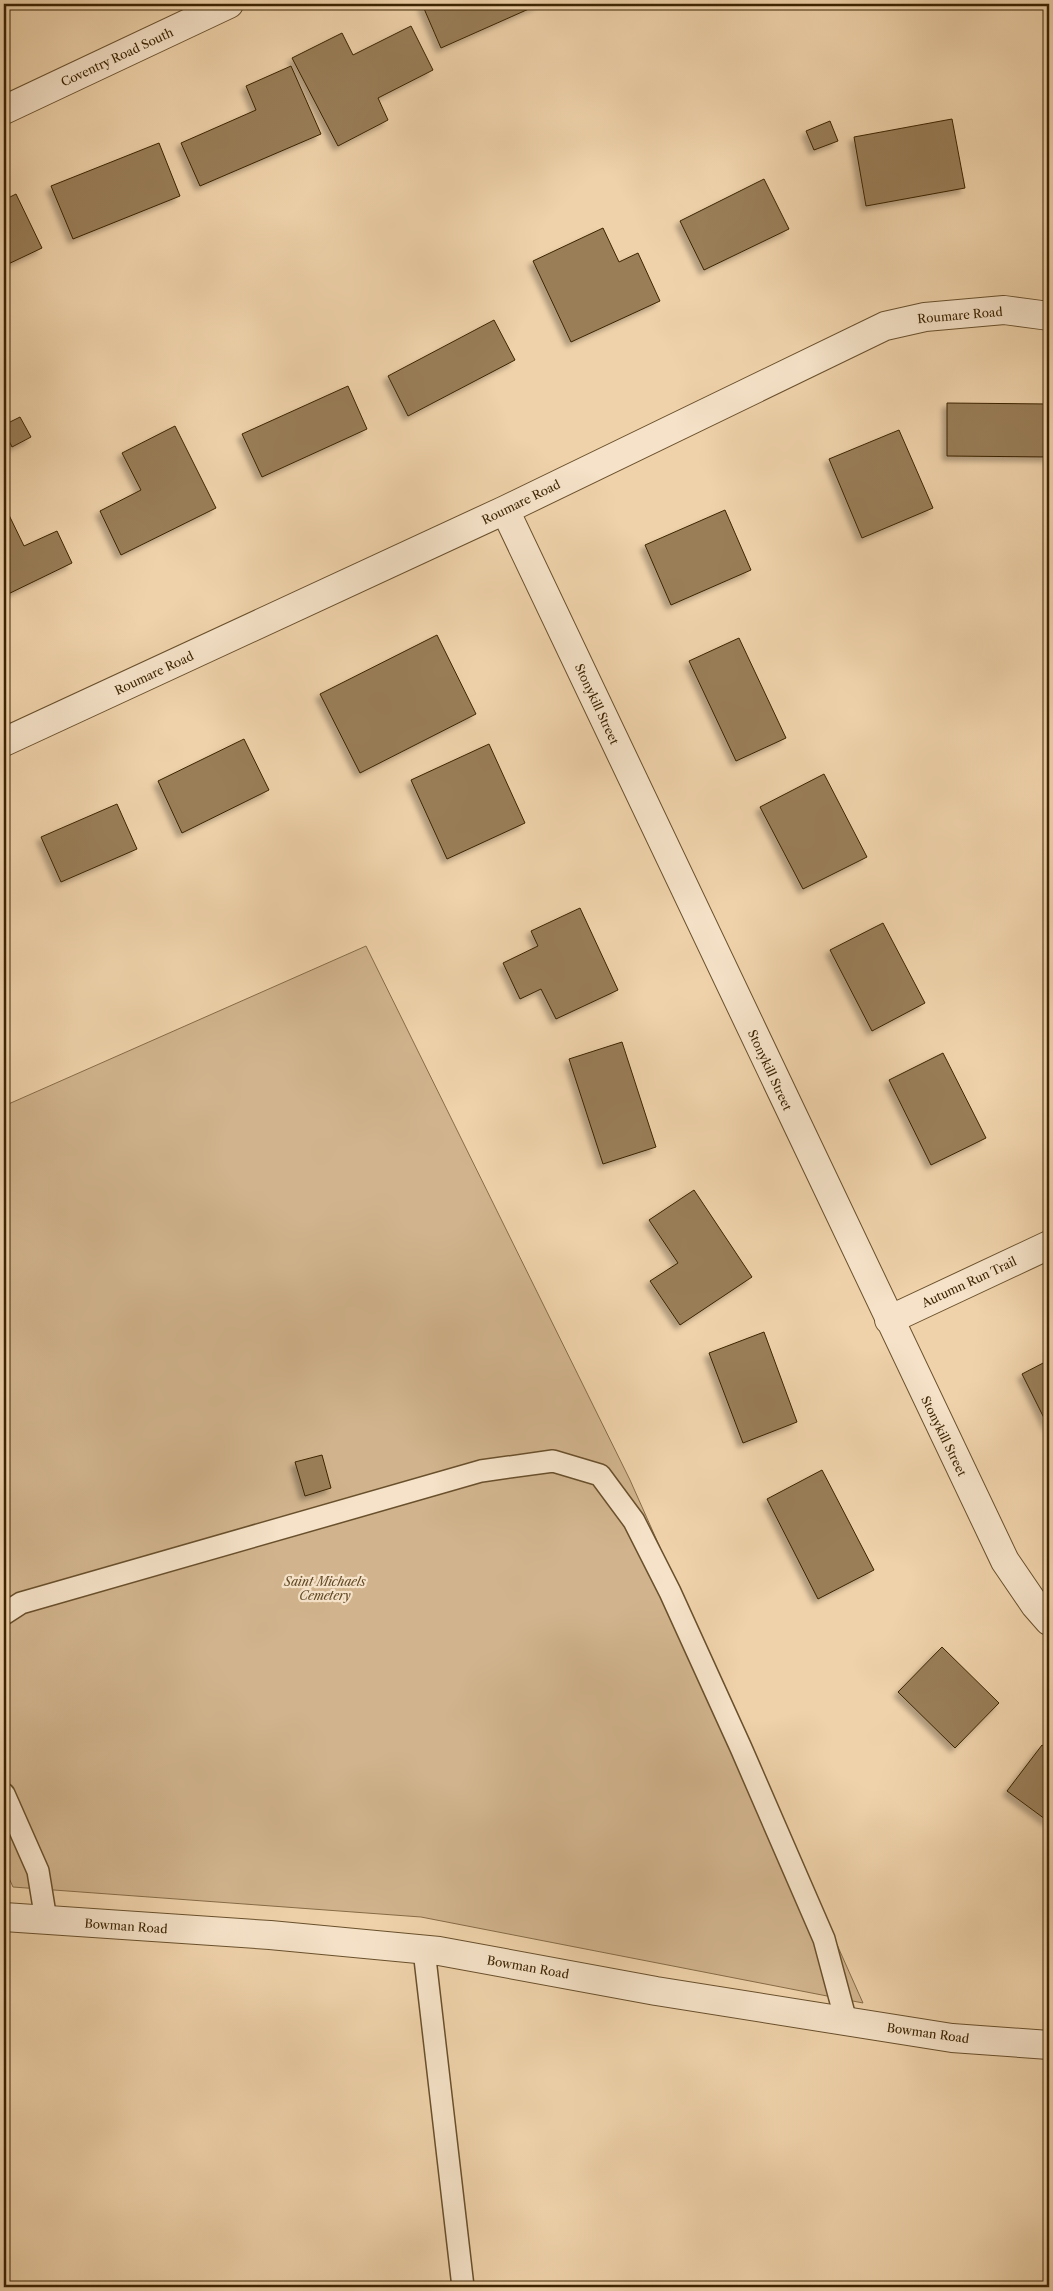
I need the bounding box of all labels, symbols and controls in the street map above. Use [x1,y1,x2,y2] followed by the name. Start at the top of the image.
[59,24,176,90] street label: Coventry Road South
[917,304,1004,326] street label: Roumare Road
[479,476,563,527] street label: Roumare Road
[112,648,196,698] street label: Roumare Road
[572,661,623,748] street label: Stonykill Street
[745,1027,796,1114] street label: Stonykill Street
[918,1253,1019,1311] street label: Autumn Run Trail
[918,1393,970,1479] street label: Stonykill Street
[283,1574,366,1603] park label: Saint Michaels Cemetery
[84,1916,169,1936] street label: Bowman Road
[486,1952,571,1982] street label: Bowman Road
[886,2020,971,2046] street label: Bowman Road

